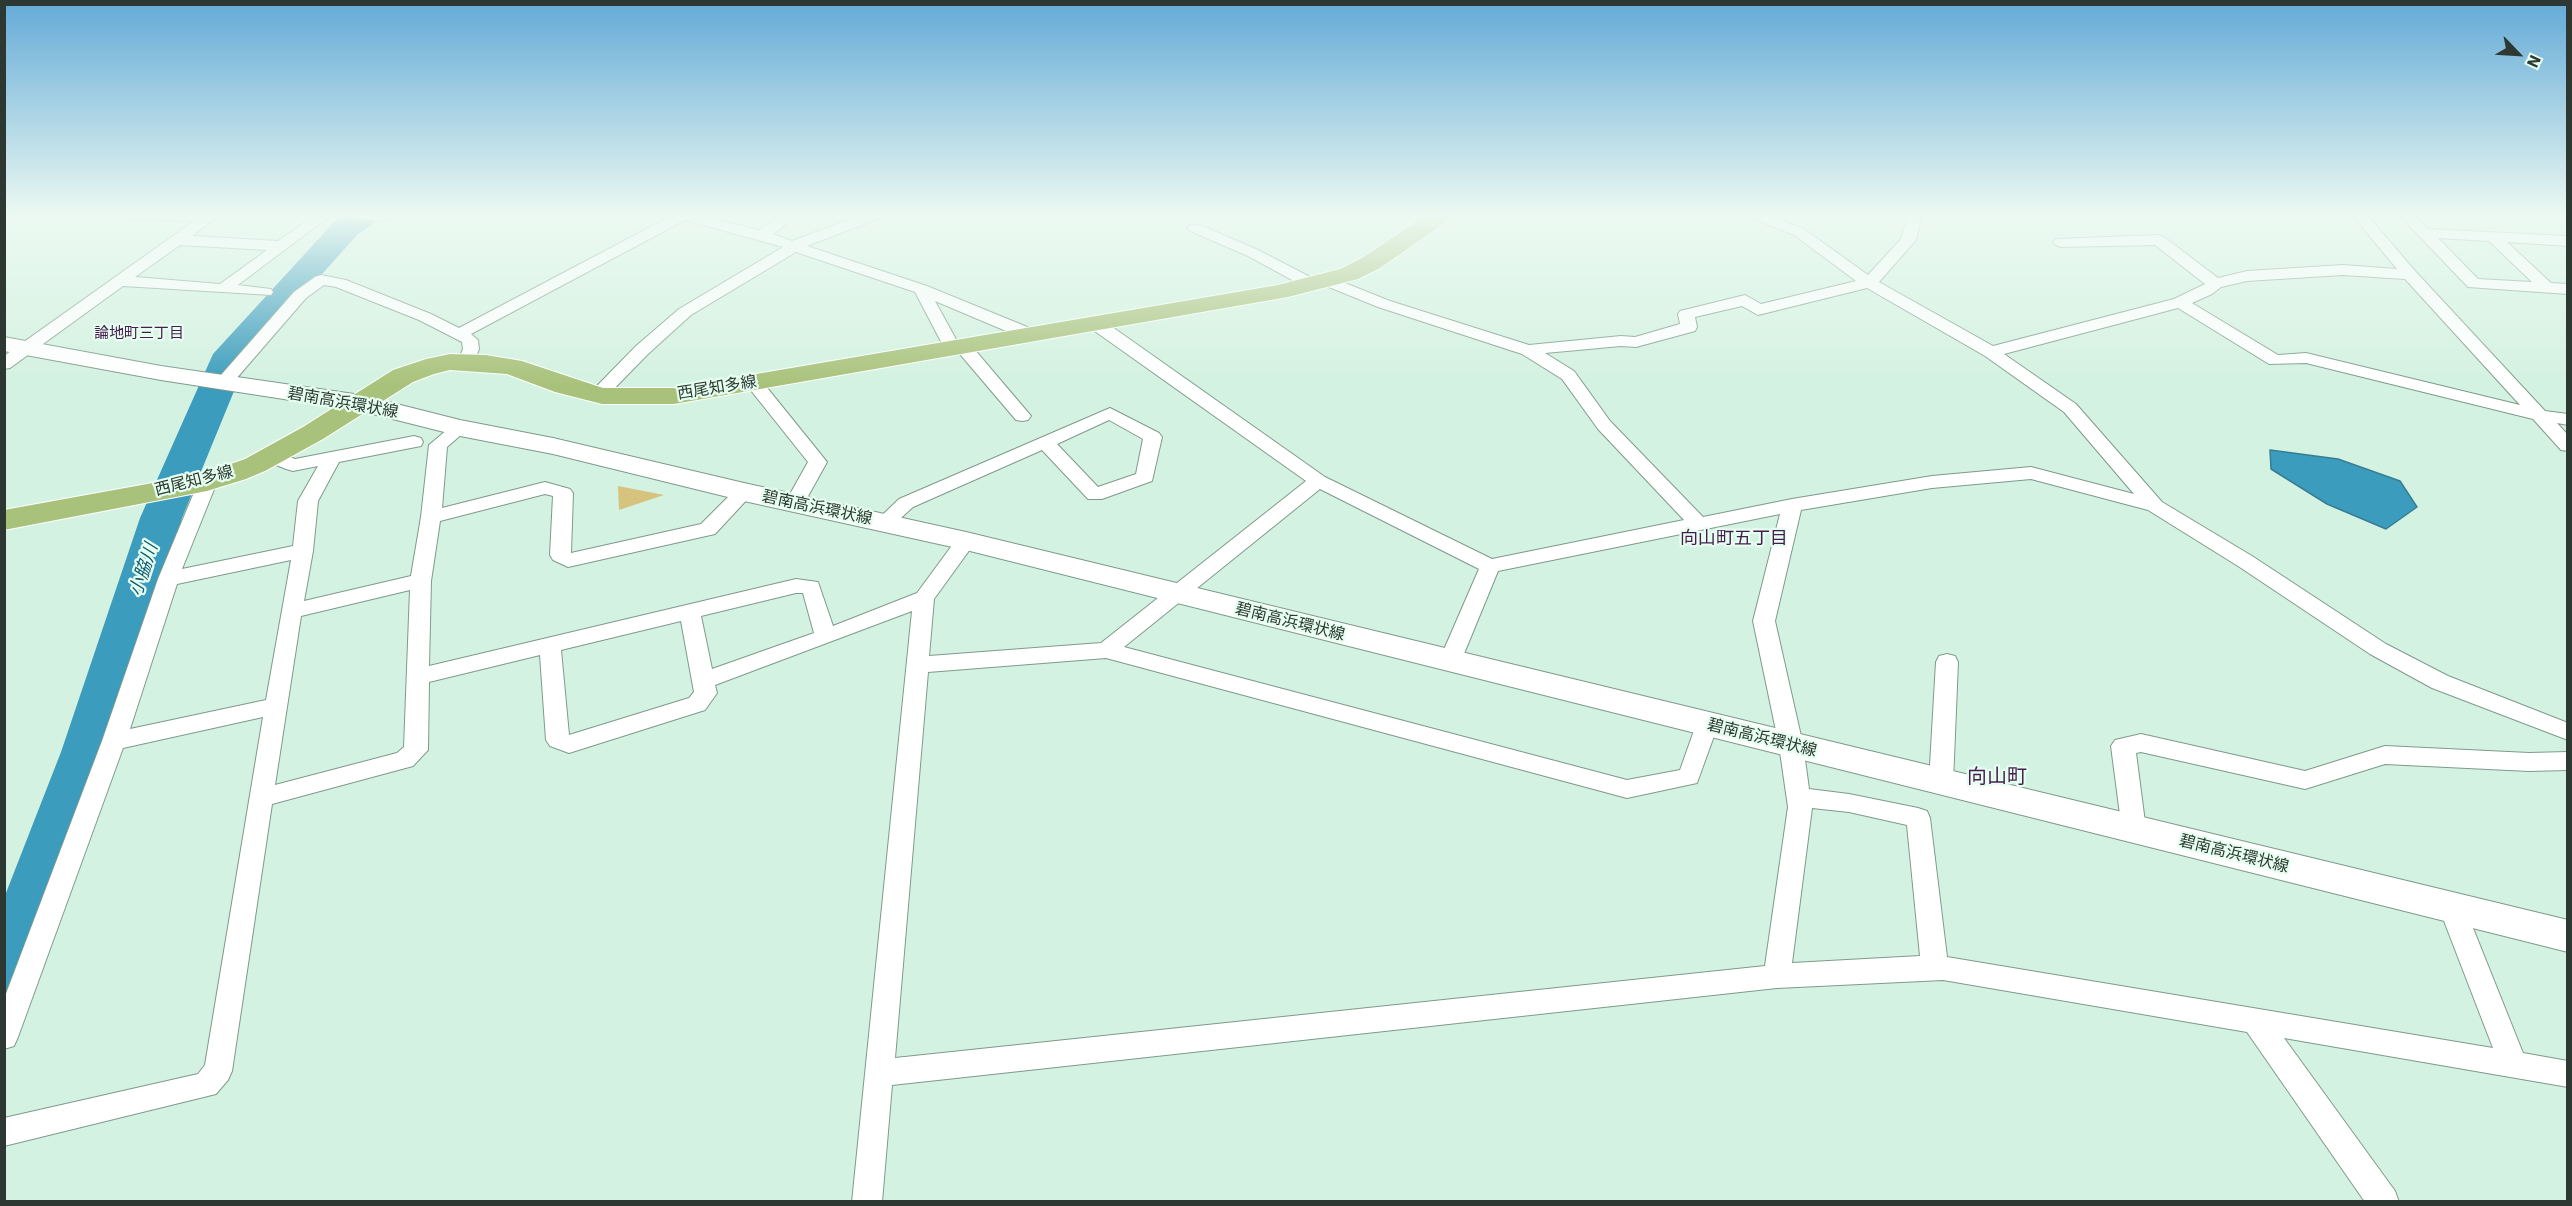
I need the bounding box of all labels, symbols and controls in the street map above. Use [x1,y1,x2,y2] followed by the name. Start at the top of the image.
[2488,24,2548,84] north arrow
[2523,52,2546,71] text: N
[94,325,184,343] district label: 論地町三丁目
[676,372,758,404] street label: 西尾知多線
[286,384,400,422] street label: 碧南高浜環状線
[153,462,235,500] street label: 西尾知多線
[760,487,874,529] street label: 碧南高浜環状線
[1680,528,1788,550] district label: 向山町五丁目
[125,541,163,599] water label: 小脇川
[1233,599,1347,645] street label: 碧南高浜環状線
[1705,715,1819,761] street label: 碧南高浜環状線
[1967,765,2027,789] district label: 向山町
[2177,831,2291,877] street label: 碧南高浜環状線

